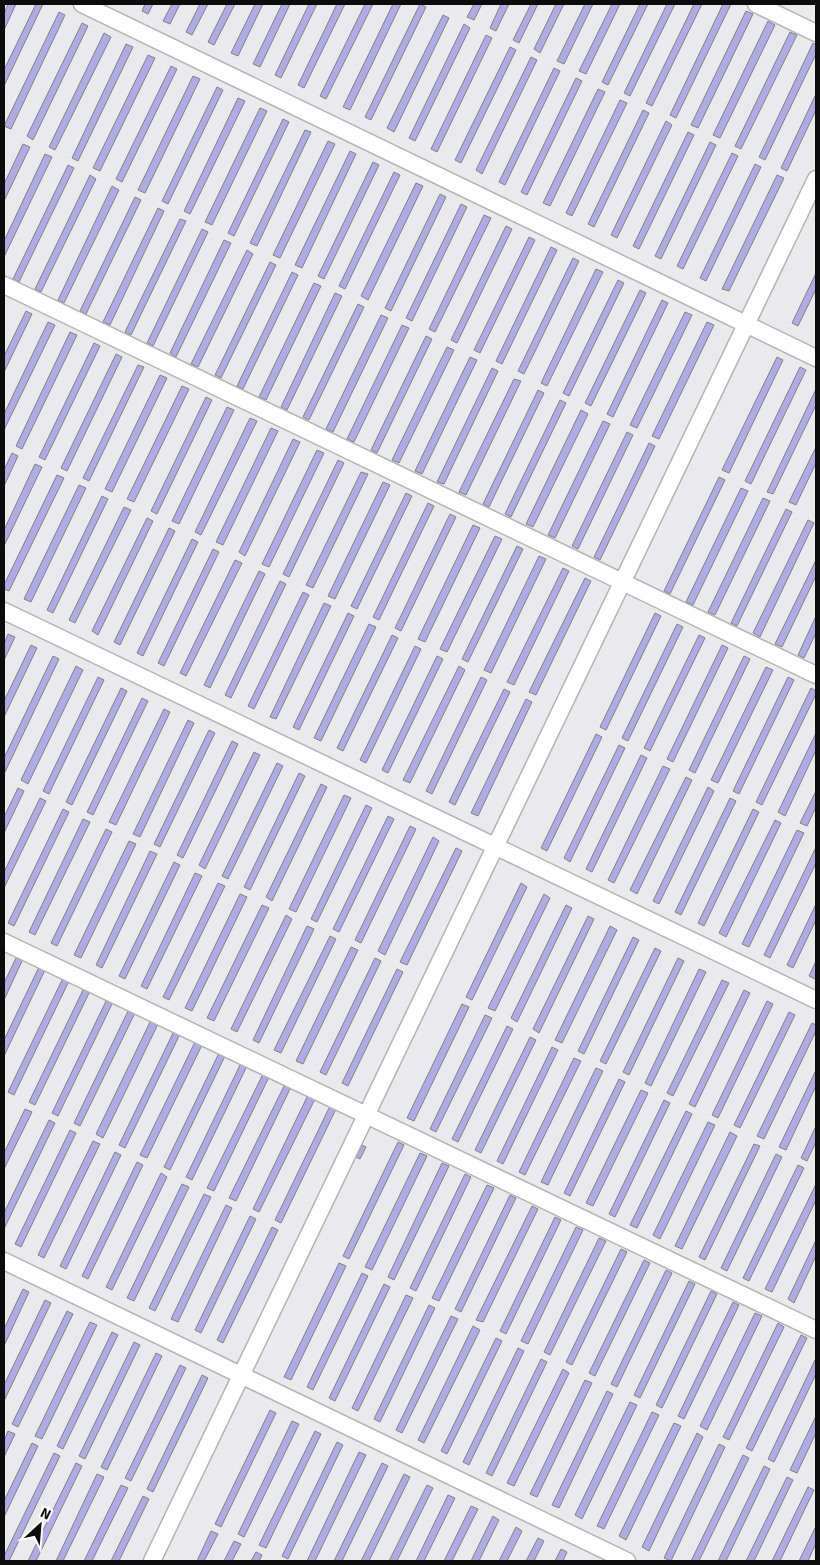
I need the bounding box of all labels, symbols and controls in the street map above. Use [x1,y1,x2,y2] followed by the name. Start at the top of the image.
[15,1500,65,1550] north arrow
[37,1504,54,1524] text: N

